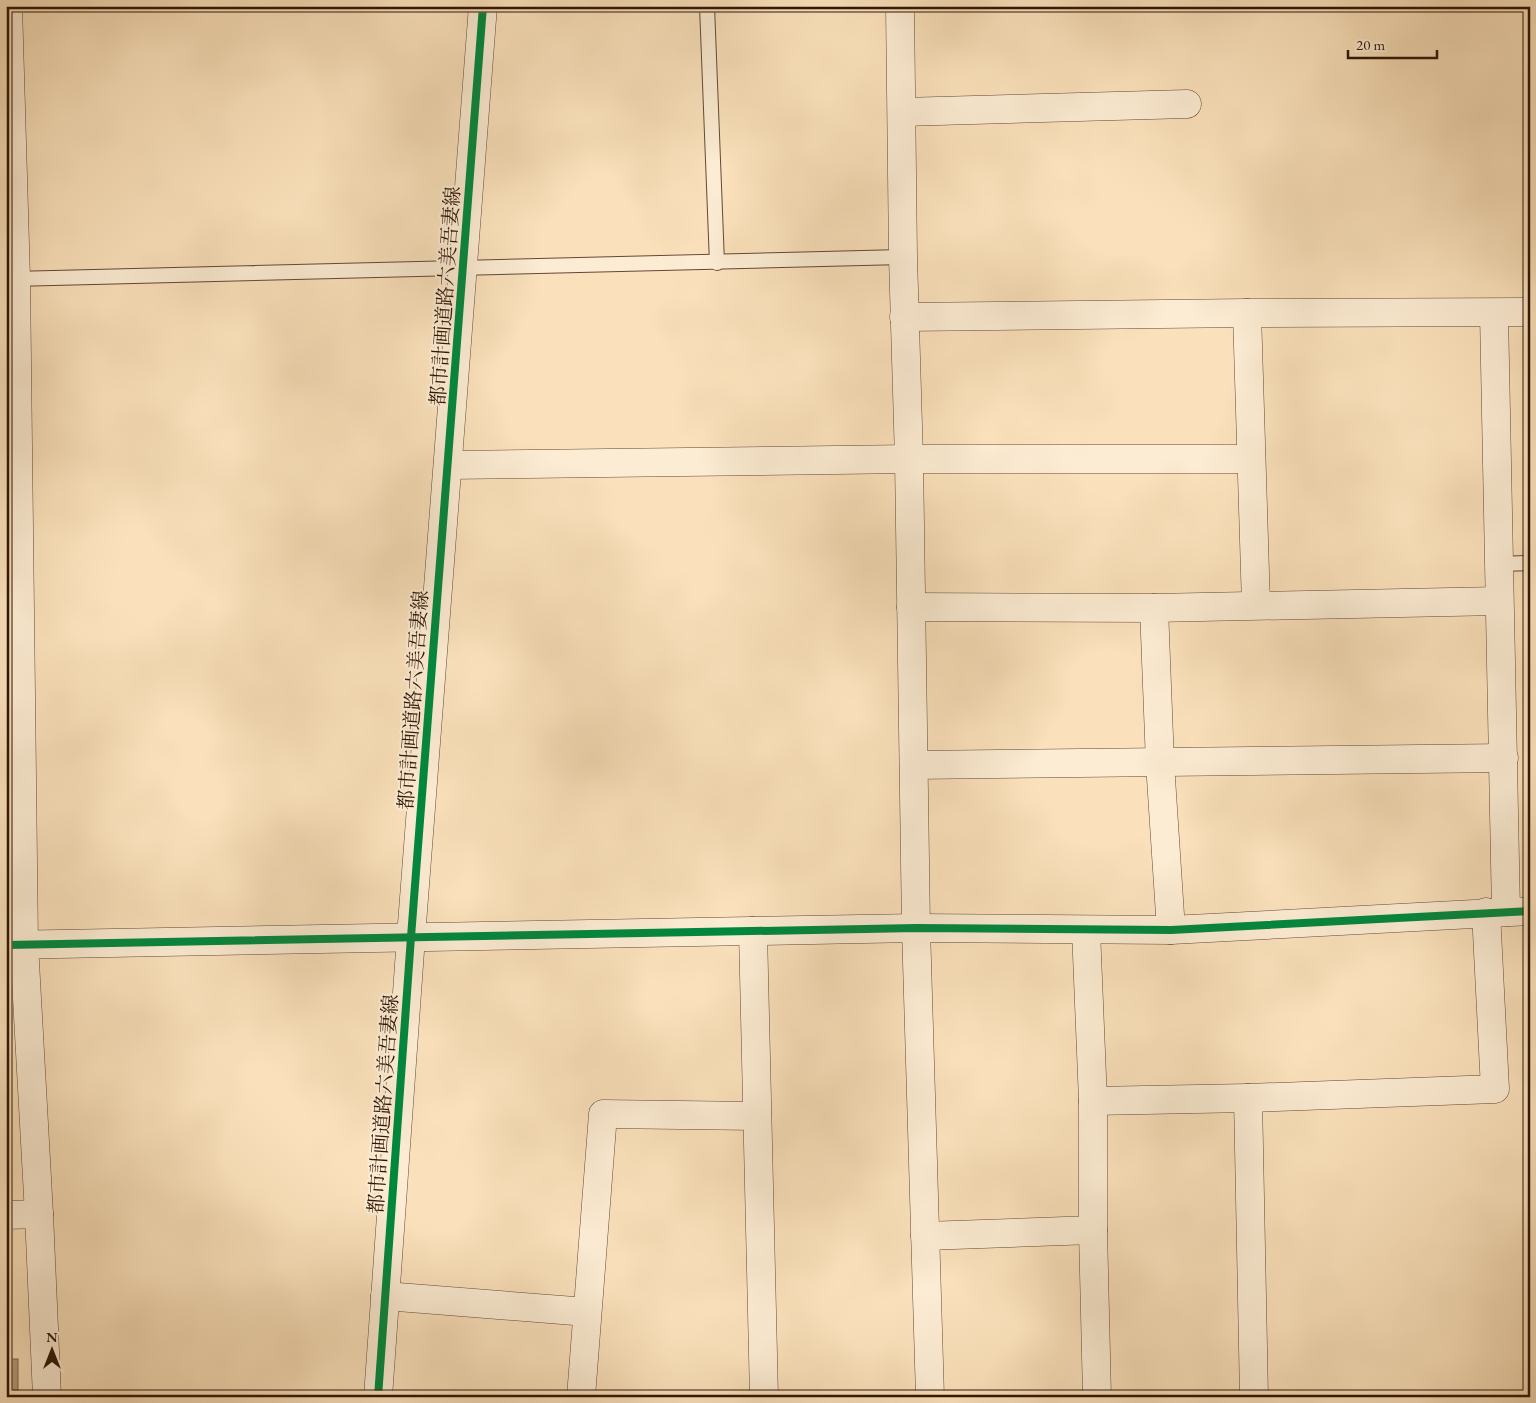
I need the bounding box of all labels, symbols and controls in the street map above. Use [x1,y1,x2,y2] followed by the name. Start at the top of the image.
[1348,28,1437,60] scale bar
[1356,35,1385,54] text: 20 m
[424,185,466,407] street label: 都市計画道路六美吾妻線
[392,589,434,811] street label: 都市計画道路六美吾妻線
[362,993,404,1215] street label: 都市計画道路六美吾妻線
[28,1326,78,1376] north arrow
[46,1328,58,1346] text: N

